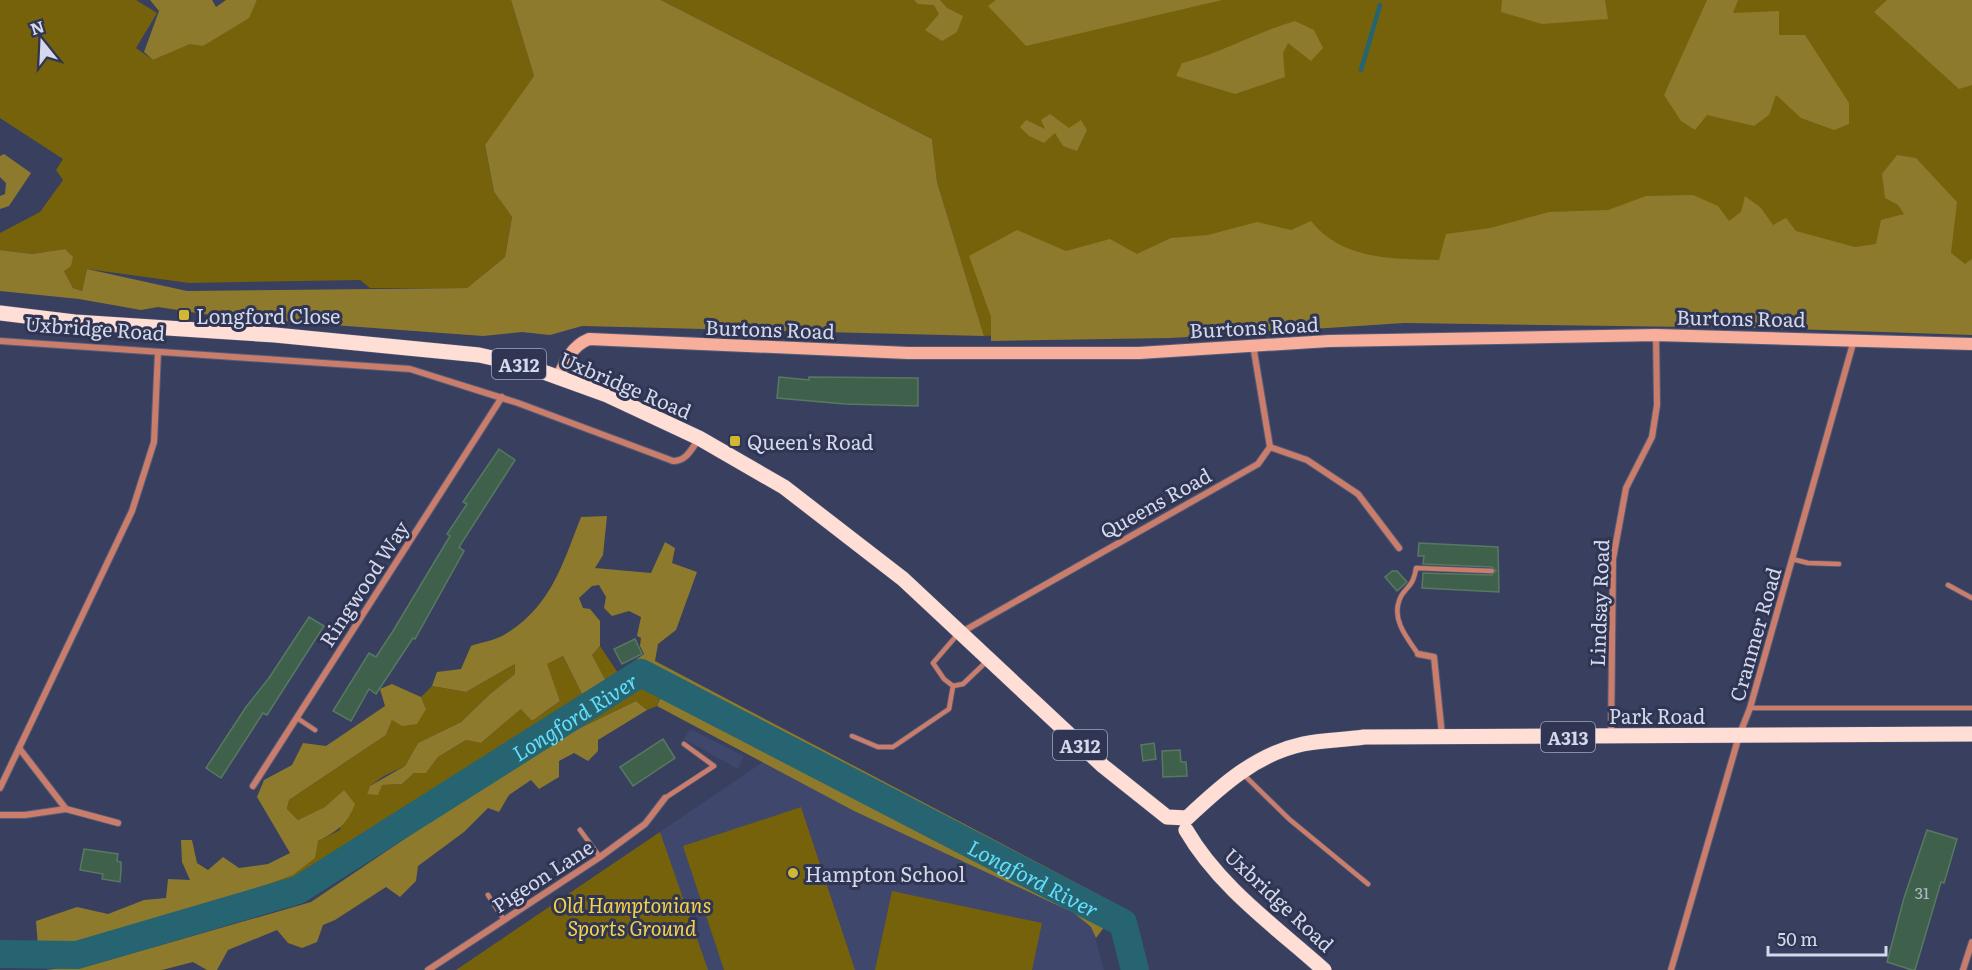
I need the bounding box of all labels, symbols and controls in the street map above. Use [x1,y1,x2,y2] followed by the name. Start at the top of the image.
[12,12,72,72] north arrow
[27,13,47,40] text: N
[196,300,340,330] place label: Longford Close
[1676,301,1806,333] street label: Burtons Road
[24,307,166,347] street label: Uxbridge Road
[177,308,191,322] marker: Longford Close
[1189,308,1319,344] street label: Burtons Road
[705,311,835,345] street label: Burtons Road
[555,343,697,425] street label: Uxbridge Road
[492,349,546,379] road number: A312
[747,426,874,456] place label: Queen's Road
[728,434,742,448] marker: Queen's Road
[1094,459,1216,545] street label: Queens Road
[311,514,415,652] street label: Ringwood Way
[1581,539,1615,667] street label: Lindsay Road
[1720,563,1788,705] street label: Cranmer Road
[505,664,643,767] water label: Longford River
[1609,700,1705,730] street label: Park Road
[1541,722,1595,752] road number: A313
[1053,730,1107,760] road number: A312
[963,830,1105,924] water label: Longford River
[485,831,599,919] street label: Pigeon Lane
[1218,840,1342,958] street label: Uxbridge Road
[805,858,965,888] place label: Hampton School
[786,866,800,880] marker: Hampton School
[1914,880,1930,904] house number: 31
[553,889,711,942] park label: Old Hamptonians Sports Ground
[1768,919,1886,957] scale bar
[1777,925,1818,952] text: 50 m

